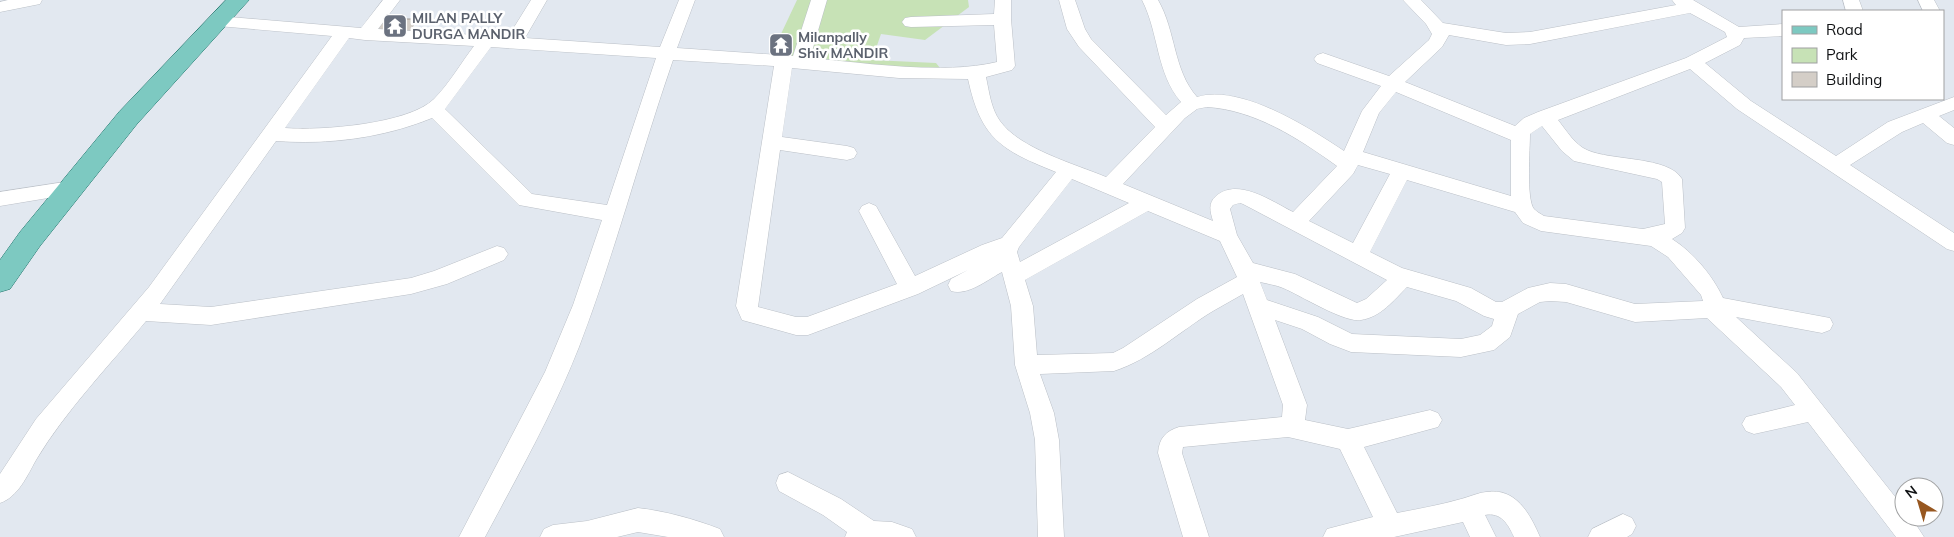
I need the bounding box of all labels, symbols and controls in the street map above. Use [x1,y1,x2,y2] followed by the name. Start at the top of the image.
[412,9,525,43] place label: MILAN PALLY DURGA MANDIR
[1782,10,1944,100] legend
[382,13,408,39] temple icon: MILAN PALLY DURGA MANDIR
[1826,20,1863,39] text: Road
[798,28,888,62] place label: Milanpally Shiv MANDIR
[768,32,794,58] temple icon: Milanpally Shiv MANDIR
[1826,45,1858,64] text: Park
[1826,70,1882,89] text: Building
[1894,477,1944,527] north arrow
[1901,481,1921,502] text: N

